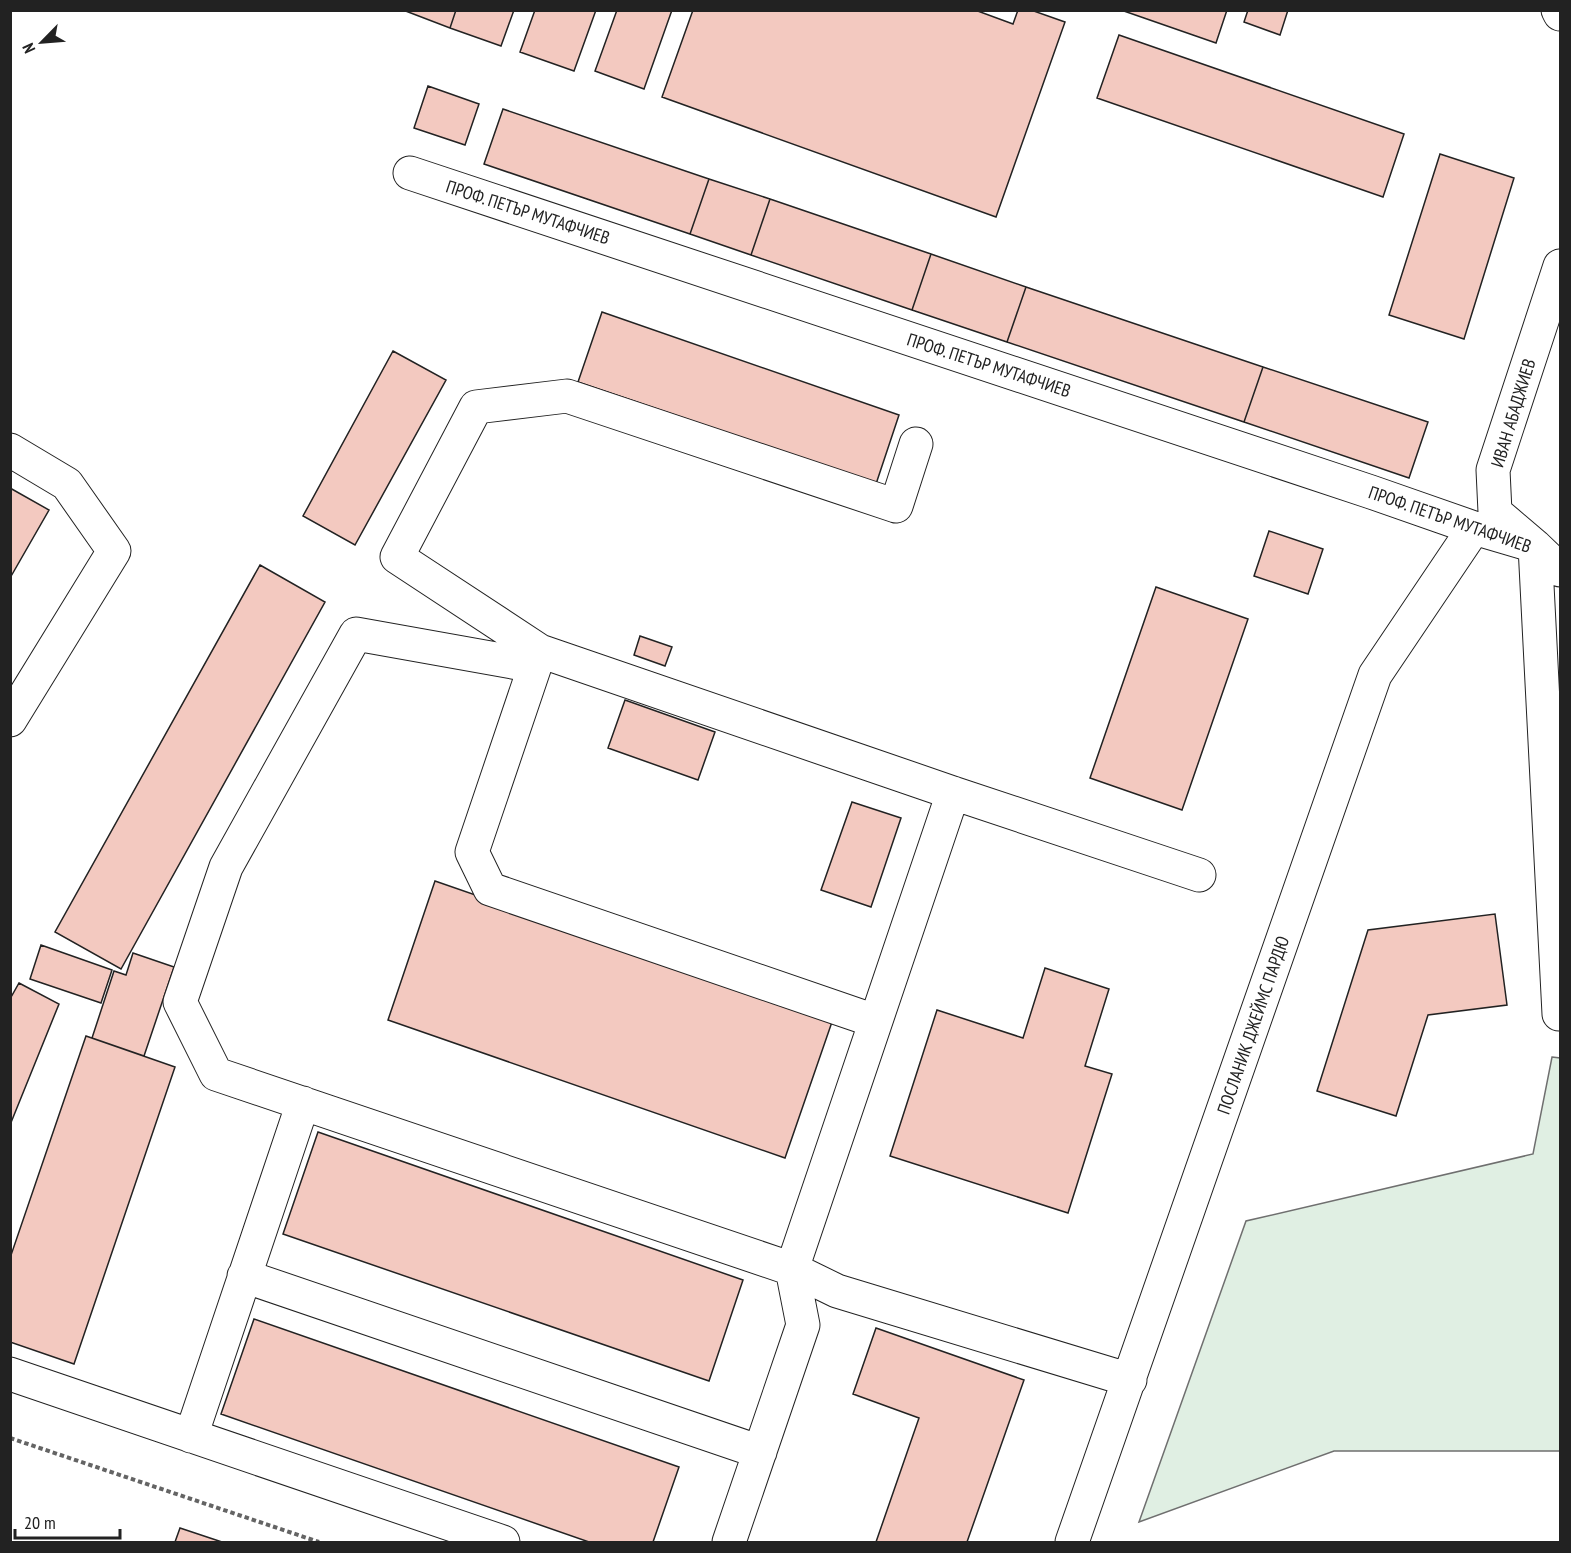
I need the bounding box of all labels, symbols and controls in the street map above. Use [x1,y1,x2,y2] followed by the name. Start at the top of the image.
[12,12,72,72] north arrow
[18,40,39,56] text: N
[443,175,613,249] street label: ПРОФ. ПЕТЪР МУТАФЧИЕВ
[904,328,1074,402] street label: ПРОФ. ПЕТЪР МУТАФЧИЕВ
[1486,356,1540,470] street label: ИВАН АБАДЖИЕВ
[1366,480,1534,558] street label: ПРОФ. ПЕТЪР МУТАФЧИЕВ
[1212,933,1294,1117] street label: ПОСЛАНИК ДЖЕЙМС ПАРДЮ
[15,1502,120,1540] scale bar
[24,1511,56,1534] text: 20 m

